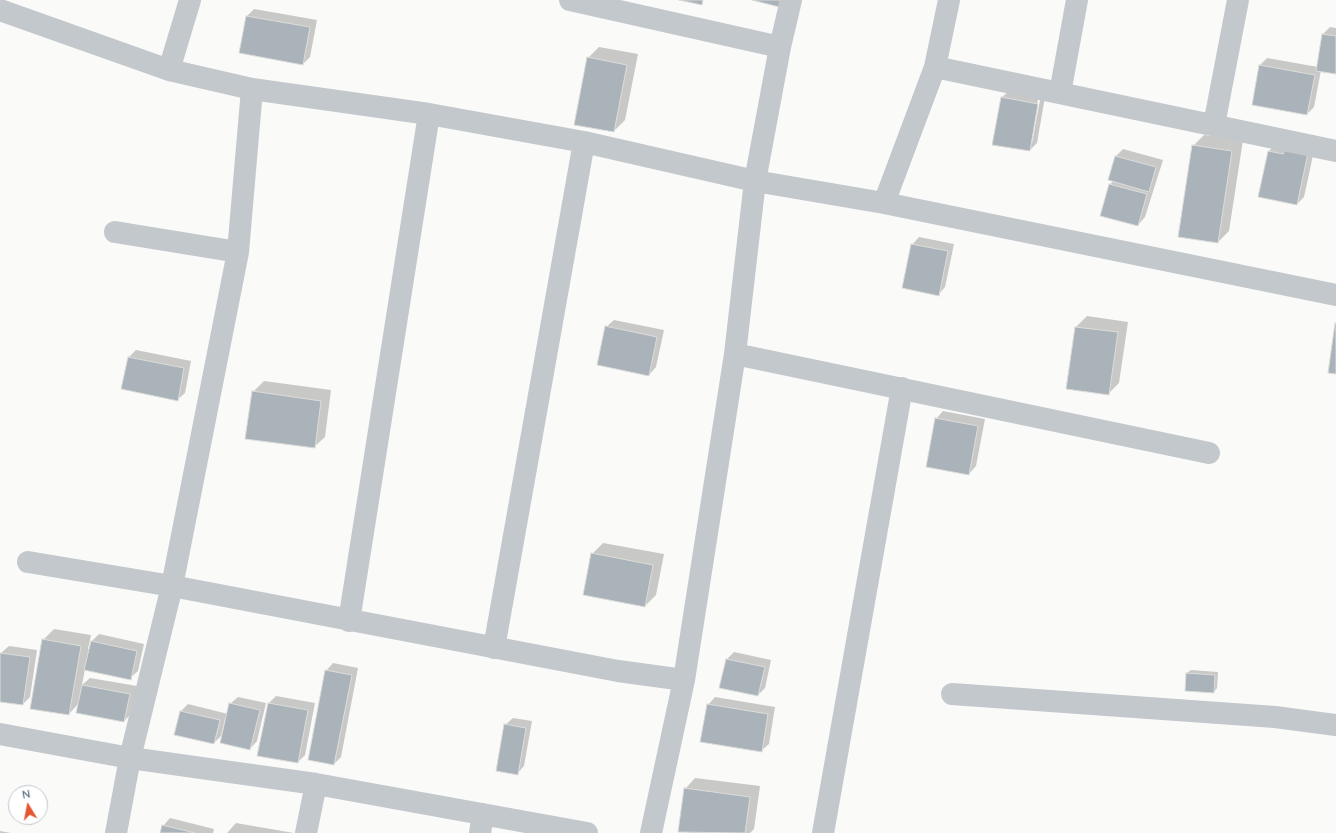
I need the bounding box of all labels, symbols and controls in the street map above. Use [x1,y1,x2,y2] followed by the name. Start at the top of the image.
[8,785,48,825] north arrow
[21,787,31,802] text: N

